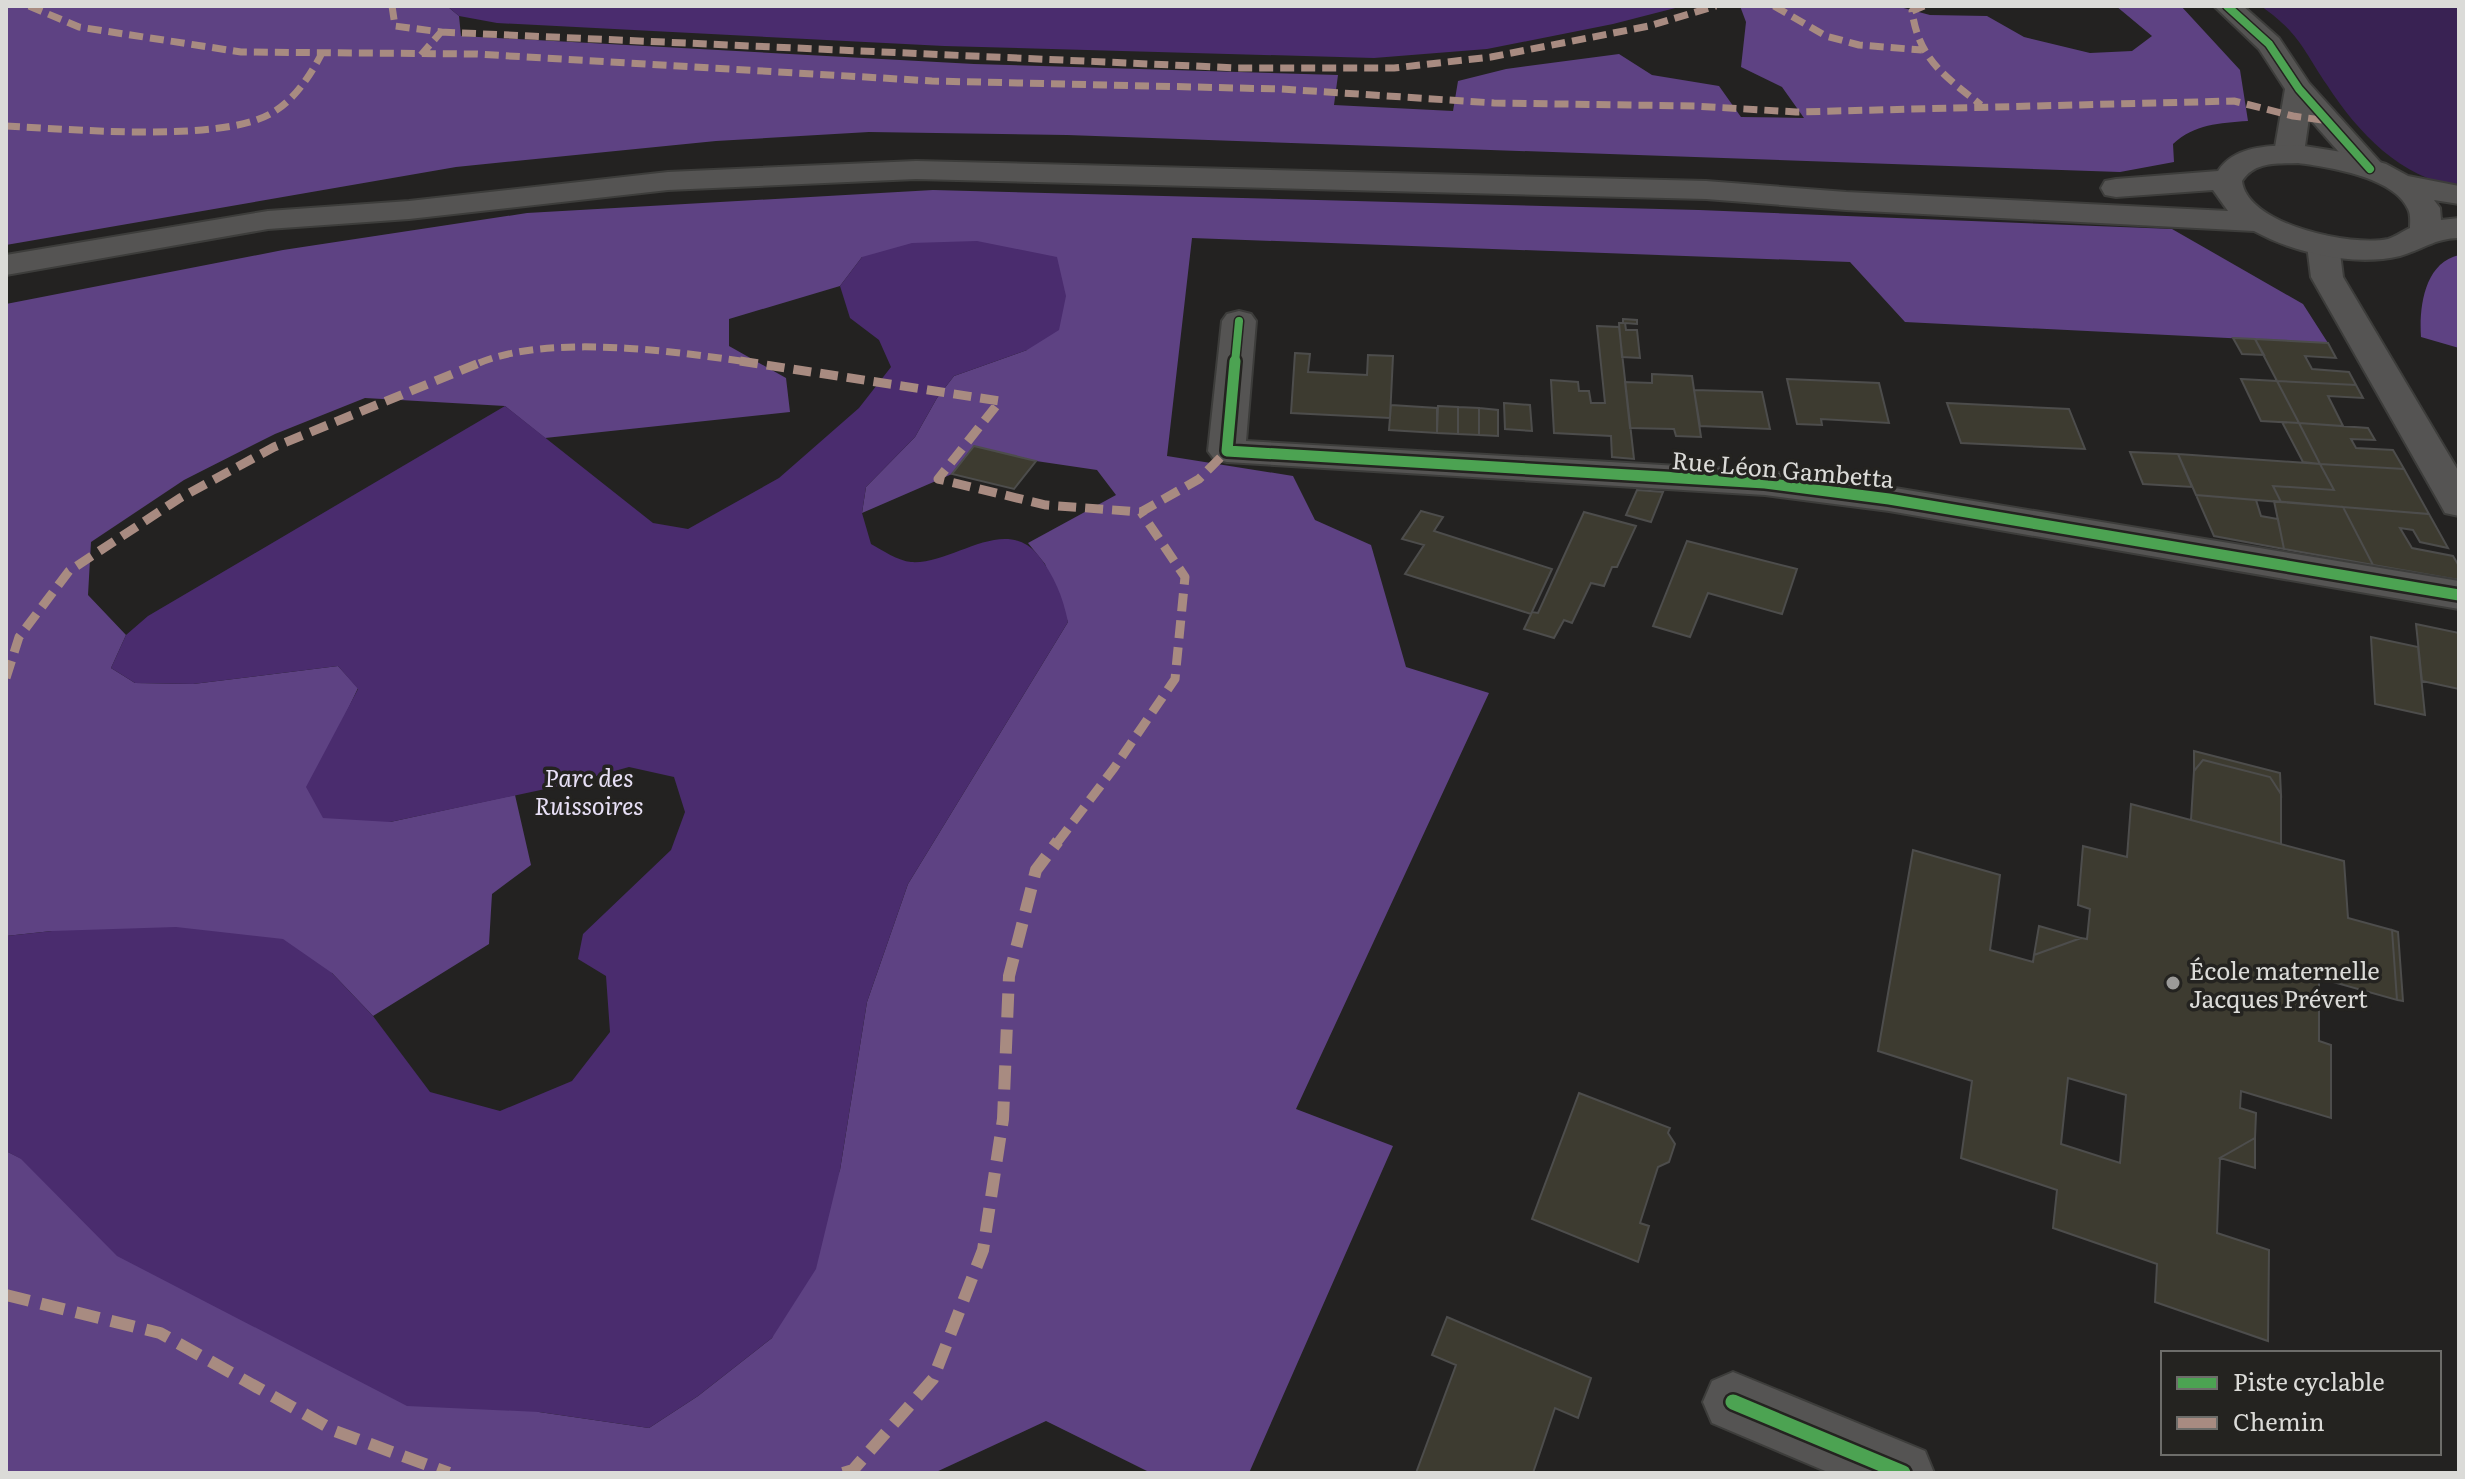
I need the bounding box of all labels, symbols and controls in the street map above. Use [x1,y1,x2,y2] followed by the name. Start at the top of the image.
[1670,441,1896,495] street label: Rue Léon Gambetta
[534,759,644,822] park label: Parc des Ruissoires
[2189,952,2380,1015] place label: École maternelle Jacques Prévert
[2164,974,2182,992] marker: École maternelle Jacques Prévert
[2161,1351,2441,1455] legend
[2233,1363,2385,1398] text: Piste cyclable
[2233,1403,2325,1438] text: Chemin

